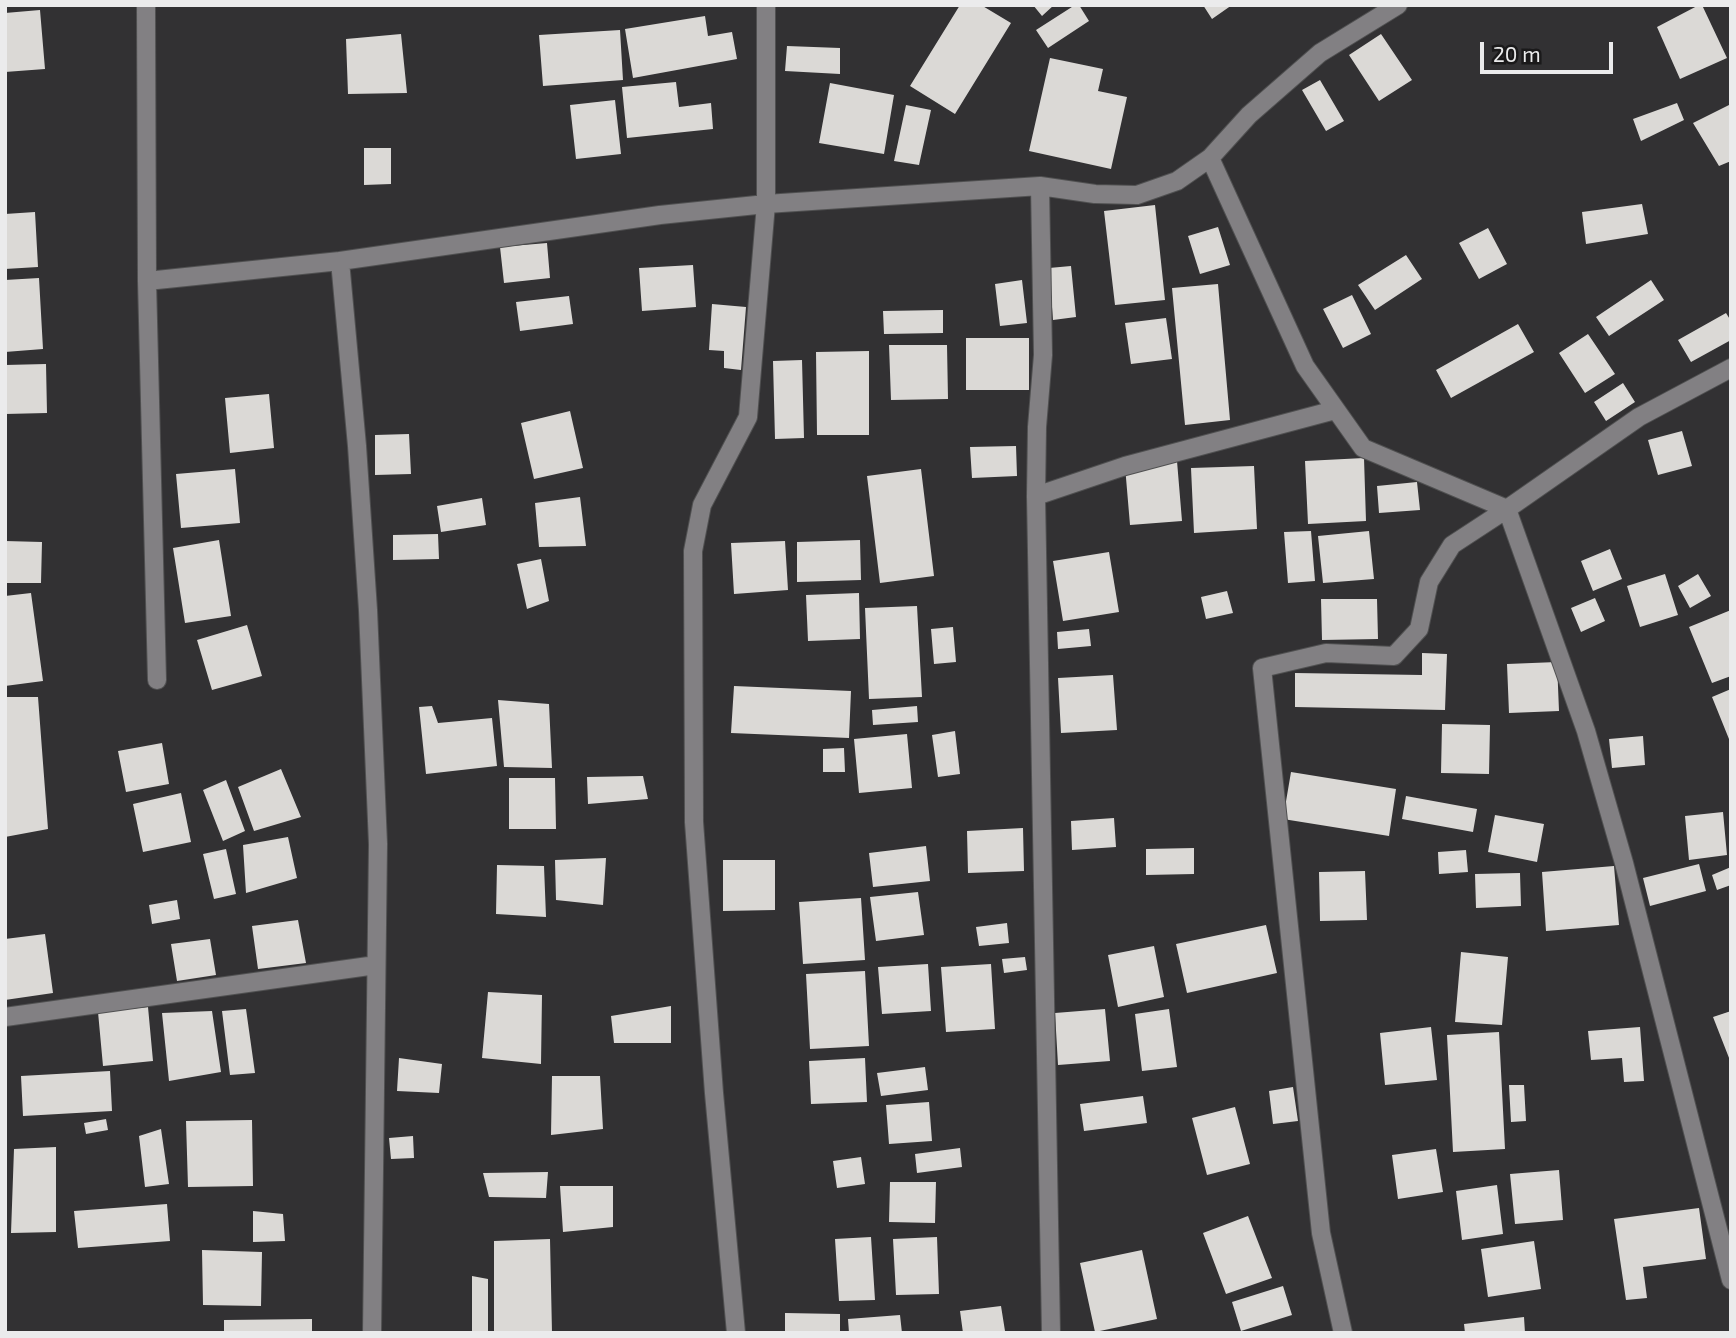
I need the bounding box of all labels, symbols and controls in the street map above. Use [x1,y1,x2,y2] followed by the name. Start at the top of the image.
[1484,28,1617,72] scale bar
[1493,41,1541,66] text: 20 m

